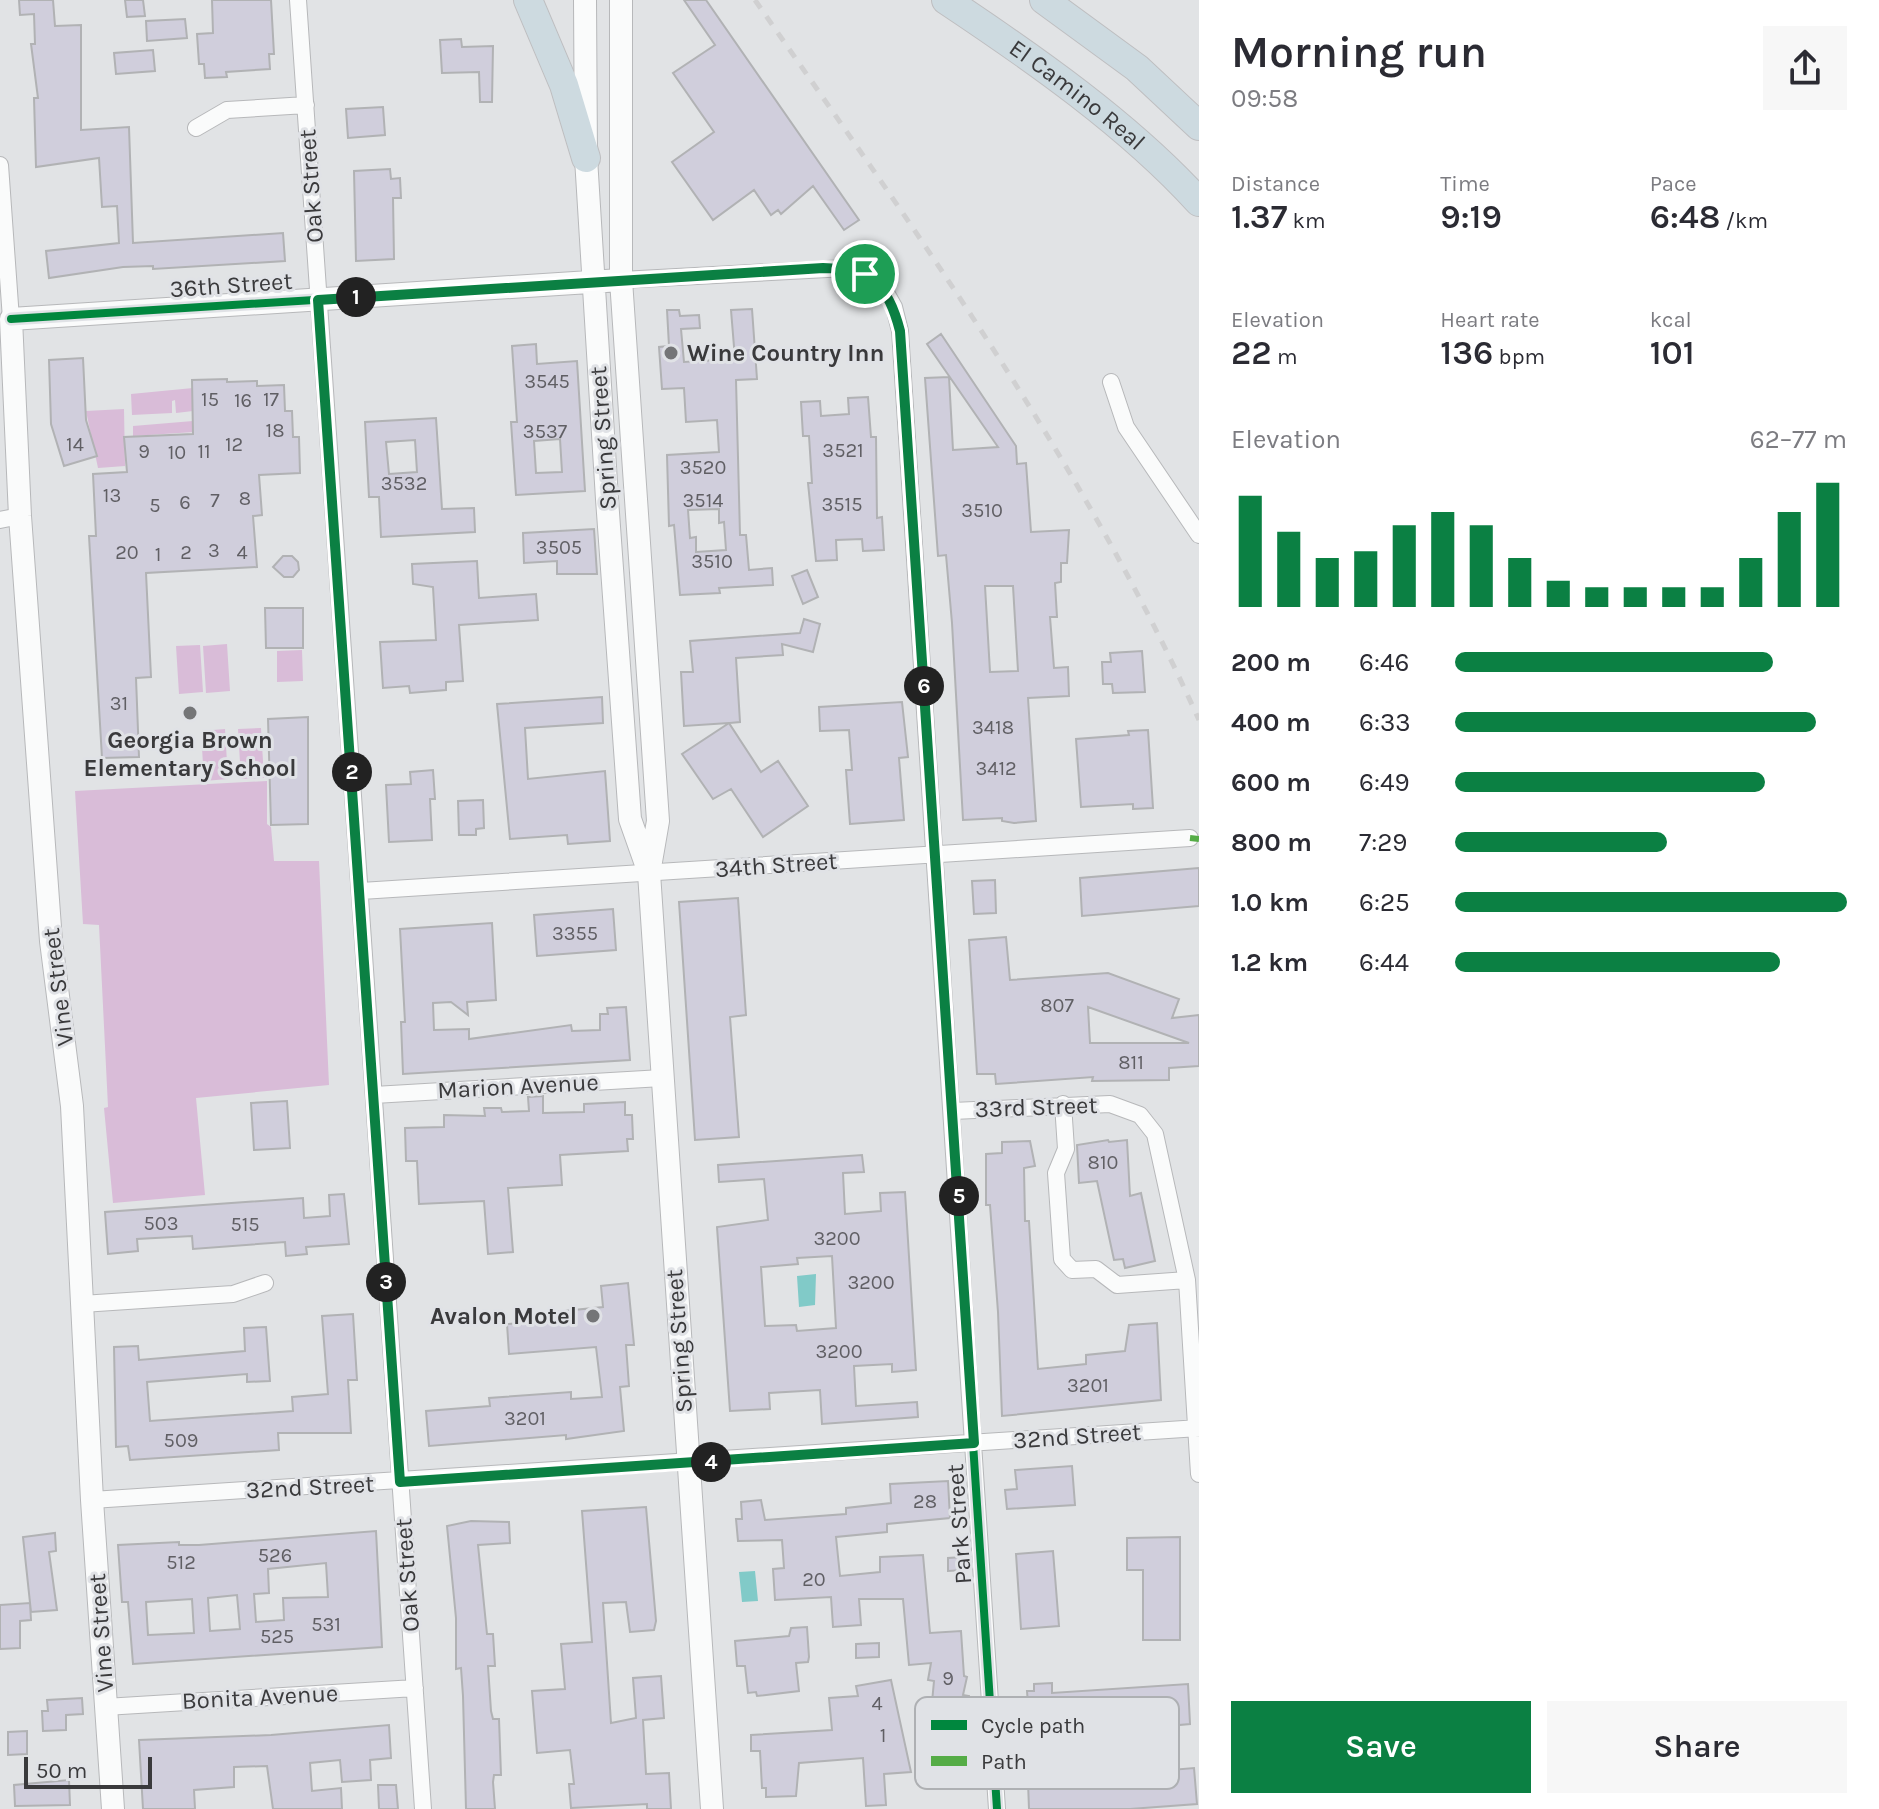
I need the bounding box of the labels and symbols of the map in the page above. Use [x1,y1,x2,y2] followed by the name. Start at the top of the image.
[1004,34,1151,156] street label: El Camino Real
[293,128,329,244] street label: Oak Street
[831,240,899,308] pin
[169,267,293,303] street label: 36th Street
[336,277,376,317] pin: 1
[687,339,884,367] place label: Wine Country Inn
[662,344,680,362] marker: Wine Country Inn
[584,365,622,511] street label: Spring Street
[524,370,570,393] house number: 3545
[201,388,219,411] house number: 15
[263,388,280,411] house number: 17
[234,389,252,412] house number: 16
[266,419,284,442] house number: 18
[523,420,568,443] house number: 3537
[66,433,84,456] house number: 14
[225,433,243,456] house number: 12
[822,439,864,462] house number: 3521
[138,440,150,463] house number: 9
[197,440,211,463] house number: 11
[168,441,186,464] house number: 10
[680,456,726,479] house number: 3520
[381,472,427,495] house number: 3532
[103,484,121,507] house number: 13
[239,487,251,510] house number: 8
[210,489,220,512] house number: 7
[683,489,723,512] house number: 3514
[179,491,191,514] house number: 6
[822,493,863,516] house number: 3515
[149,494,161,517] house number: 5
[961,499,1003,522] house number: 3510
[536,536,582,559] house number: 3505
[208,539,220,562] house number: 3
[115,541,139,564] house number: 20
[180,541,192,564] house number: 2
[236,541,248,564] house number: 4
[155,543,161,566] house number: 1
[691,550,733,573] house number: 3510
[904,666,944,706] pin: 6
[110,692,128,715] house number: 31
[181,704,199,722] marker: Georgia Brown Elementary School
[972,716,1014,739] house number: 3418
[83,726,297,782] place label: Georgia Brown Elementary School
[332,752,372,792] pin: 2
[975,757,1017,780] house number: 3412
[714,847,838,883] street label: 34th Street
[552,922,598,945] house number: 3355
[37,926,79,1048] street label: Vine Street
[1040,994,1074,1017] house number: 807
[1118,1051,1144,1074] house number: 811
[437,1068,599,1104] street label: Marion Avenue
[974,1091,1098,1123] street label: 33rd Street
[1088,1151,1118,1174] house number: 810
[939,1176,979,1216] pin: 5
[144,1212,178,1235] house number: 503
[230,1213,260,1236] house number: 515
[813,1227,861,1250] house number: 3200
[366,1262,406,1302] pin: 3
[660,1268,698,1414] street label: Spring Street
[847,1271,895,1294] house number: 3200
[430,1302,577,1330] place label: Avalon Motel
[584,1307,602,1325] marker: Avalon Motel
[815,1340,863,1363] house number: 3200
[1067,1374,1109,1397] house number: 3201
[504,1407,546,1430] house number: 3201
[1012,1418,1142,1454] street label: 32nd Street
[164,1429,198,1452] house number: 509
[691,1442,731,1482] pin: 4
[941,1463,977,1585] street label: Park Street
[245,1470,375,1504] street label: 32nd Street
[913,1490,937,1513] house number: 28
[389,1517,425,1633] street label: Oak Street
[258,1544,292,1567] house number: 526
[166,1551,196,1574] house number: 512
[802,1568,826,1591] house number: 20
[83,1573,119,1693] street label: Vine Street
[311,1613,341,1636] house number: 531
[260,1625,294,1648] house number: 525
[942,1667,954,1690] house number: 9
[181,1679,339,1715] street label: Bonita Avenue
[871,1692,883,1715] house number: 4
[915,1697,1179,1789] legend
[981,1713,1085,1739] text: Cycle path
[880,1724,886,1747] house number: 1
[981,1749,1027,1775] text: Path
[24,1753,152,1789] scale bar

